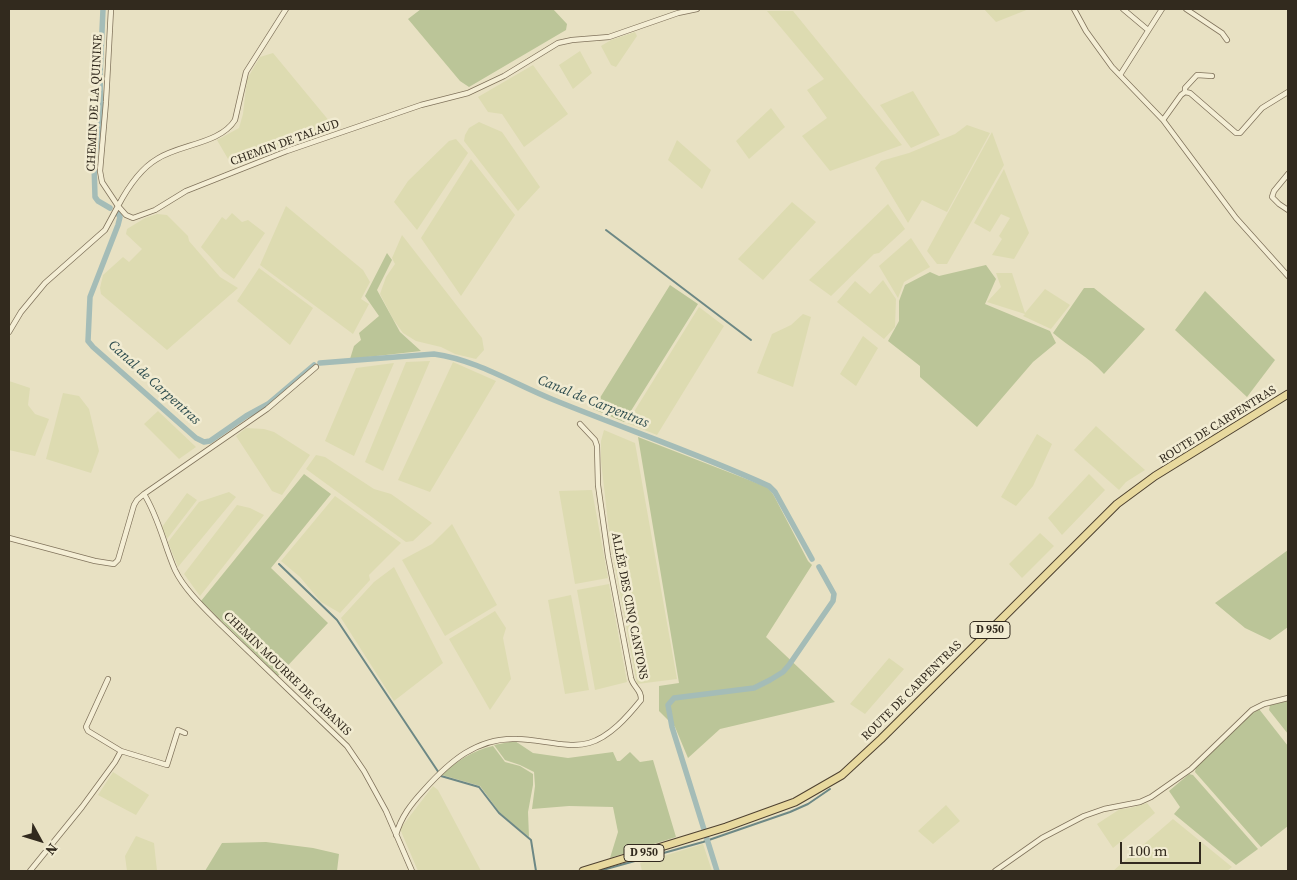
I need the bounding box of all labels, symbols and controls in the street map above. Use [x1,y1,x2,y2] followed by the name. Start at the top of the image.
[84,34,106,172] street label: CHEMIN DE LA QUININE
[229,117,341,169] street label: CHEMIN DE TALAUD
[104,337,204,429] water label: Canal de Carpentras
[535,372,651,432] water label: Canal de Carpentras
[1157,383,1279,467] street label: ROUTE DE CARPENTRAS
[608,531,650,681] street label: ALLÉE DES CINQ CANTONS
[220,609,354,739] street label: CHEMIN MOURRE DE CABANIS
[970,622,1010,638] road number: D 950
[859,638,965,744] street label: ROUTE DE CARPENTRAS
[15,815,65,865] north arrow
[1122,832,1203,864] scale bar
[41,839,63,860] text: N
[1128,840,1168,861] text: 100 m
[624,844,664,861] road number: D 950

